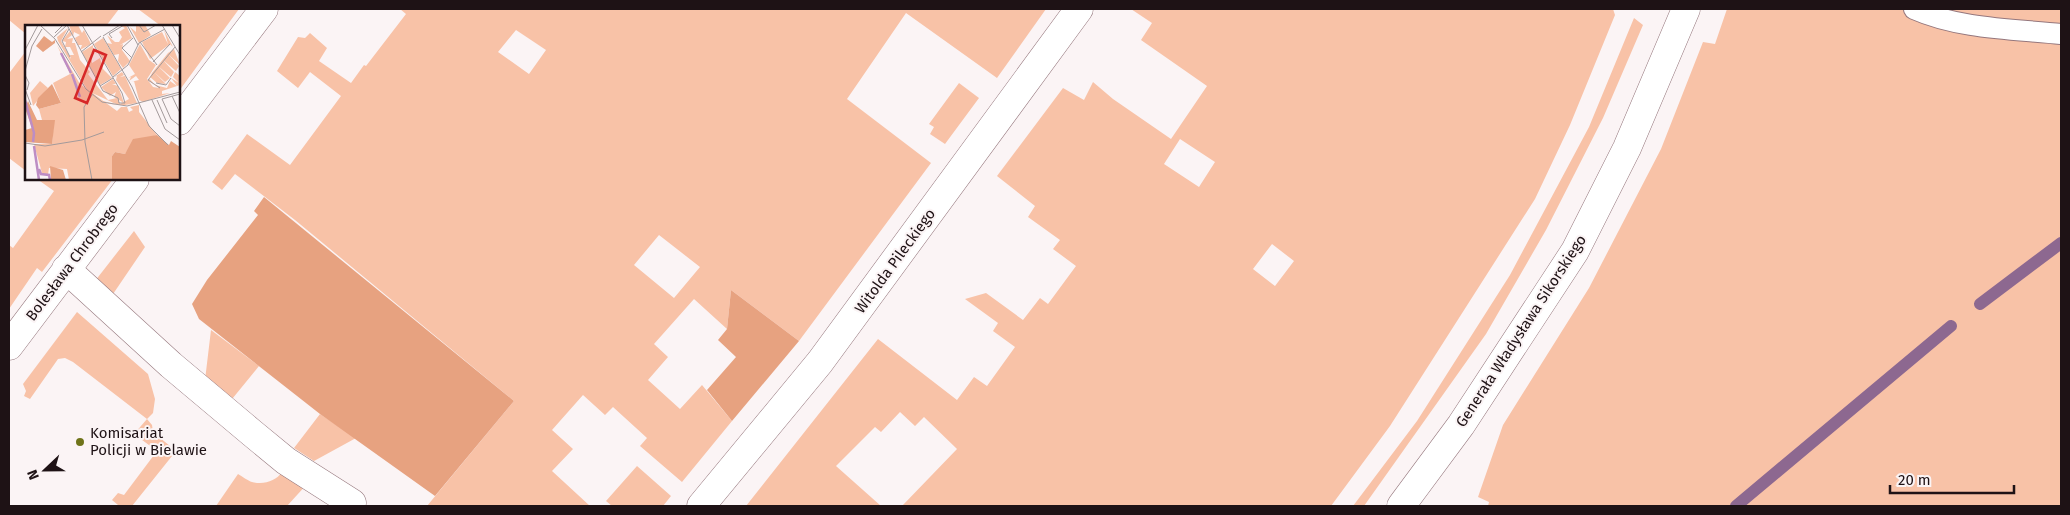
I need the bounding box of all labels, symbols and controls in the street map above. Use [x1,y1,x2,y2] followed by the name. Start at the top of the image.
[25,25,180,180] inset map
[22,200,122,324] street label: Bolesława Chrobrego
[851,205,939,317] street label: Witolda Pileckiego
[1452,231,1590,431] street label: Generała Władysława Sikorskiego
[90,424,207,459] place label: Komisariat Policji w Bielawie
[74,436,86,448] marker: Komisariat Policji w Bielawie
[20,445,70,495] north arrow
[1890,462,2014,494] scale bar
[24,467,43,482] text: N
[1898,471,1931,489] text: 20 m

